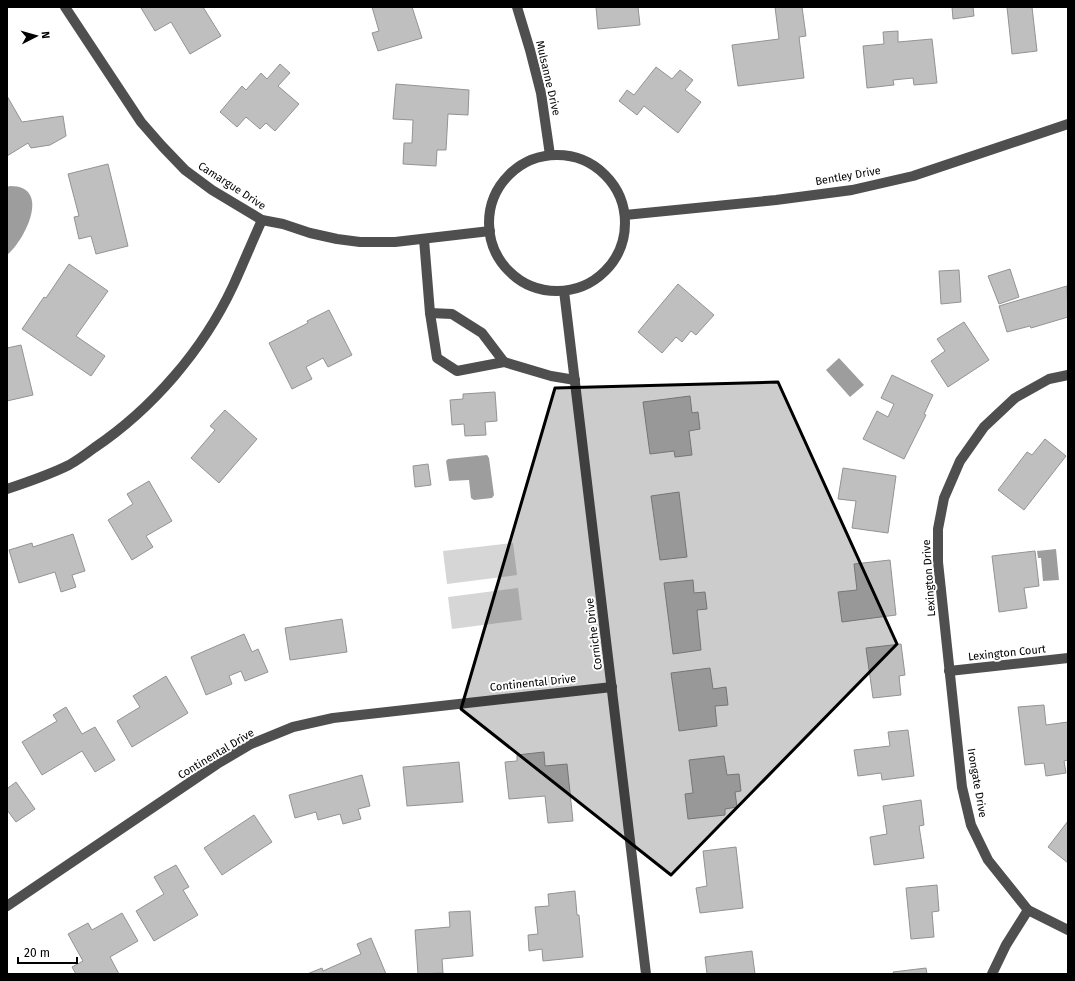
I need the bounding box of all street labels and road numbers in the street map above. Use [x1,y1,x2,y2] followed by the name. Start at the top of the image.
[533,39,563,117] street label: Mulsanne Drive
[196,159,268,213] street label: Camargue Drive
[814,164,882,188] street label: Bentley Drive
[920,539,938,617] street label: Lexington Drive
[583,597,605,671] street label: Corniche Drive
[967,642,1047,664] street label: Lexington Court
[489,672,577,694] street label: Continental Drive
[176,726,256,782] street label: Continental Drive
[965,747,989,819] street label: Irongate Drive

